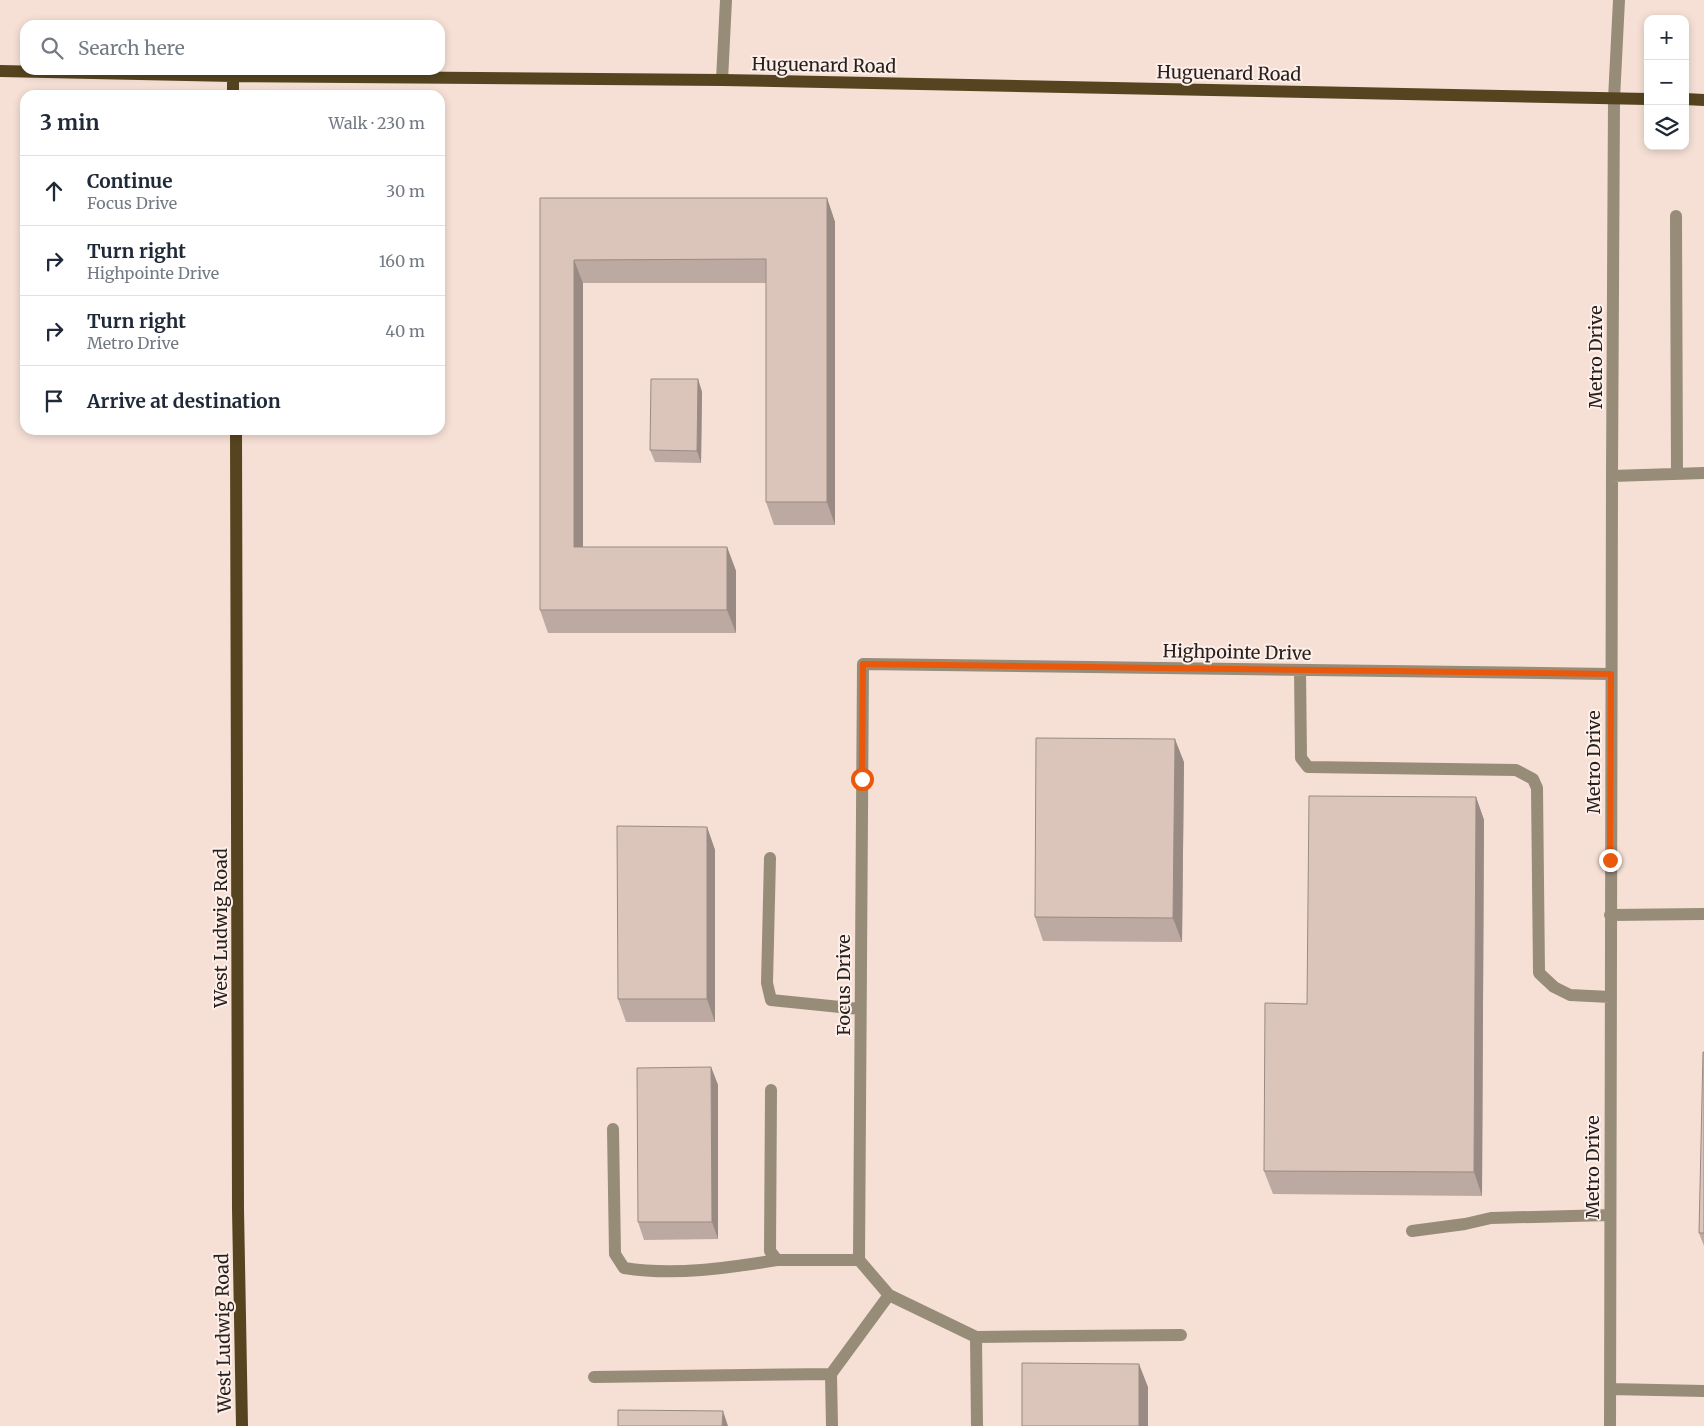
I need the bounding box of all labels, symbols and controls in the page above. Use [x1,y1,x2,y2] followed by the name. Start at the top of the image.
[1644,15,1689,150] map controls
[1644,15,1689,60] button: +
[20,20,445,75] search box
[38,34,66,62] icon: search
[78,36,185,60] text: Search here
[752,52,897,78] street label: Huguenard Road
[1157,60,1302,86] street label: Huguenard Road
[1644,60,1689,105] button: −
[1644,105,1689,150] button: layers
[40,109,99,136] text: 3 min
[329,113,425,133] text: Walk · 230 m
[87,169,173,193] text: Continue
[40,177,68,205] icon: ahead
[386,181,425,201] text: 30 m
[87,193,177,213] text: Focus Drive
[87,239,186,263] text: Turn right
[40,247,68,275] icon: right
[379,251,425,271] text: 160 m
[87,263,219,283] text: Highpointe Drive
[1584,305,1607,409] street label: Metro Drive
[87,309,186,333] text: Turn right
[40,317,68,345] icon: right
[385,321,425,341] text: 40 m
[87,333,179,353] text: Metro Drive
[40,387,68,415] icon: arrive
[87,389,281,413] text: Arrive at destination
[1162,639,1312,665] street label: Highpointe Drive
[1582,710,1605,814] street label: Metro Drive
[851,768,874,791] route start
[209,848,232,1009] street label: West Ludwig Road
[1599,849,1622,872] route end
[832,934,855,1036] street label: Focus Drive
[1581,1115,1604,1219] street label: Metro Drive
[210,1253,236,1414] street label: West Ludwig Road

